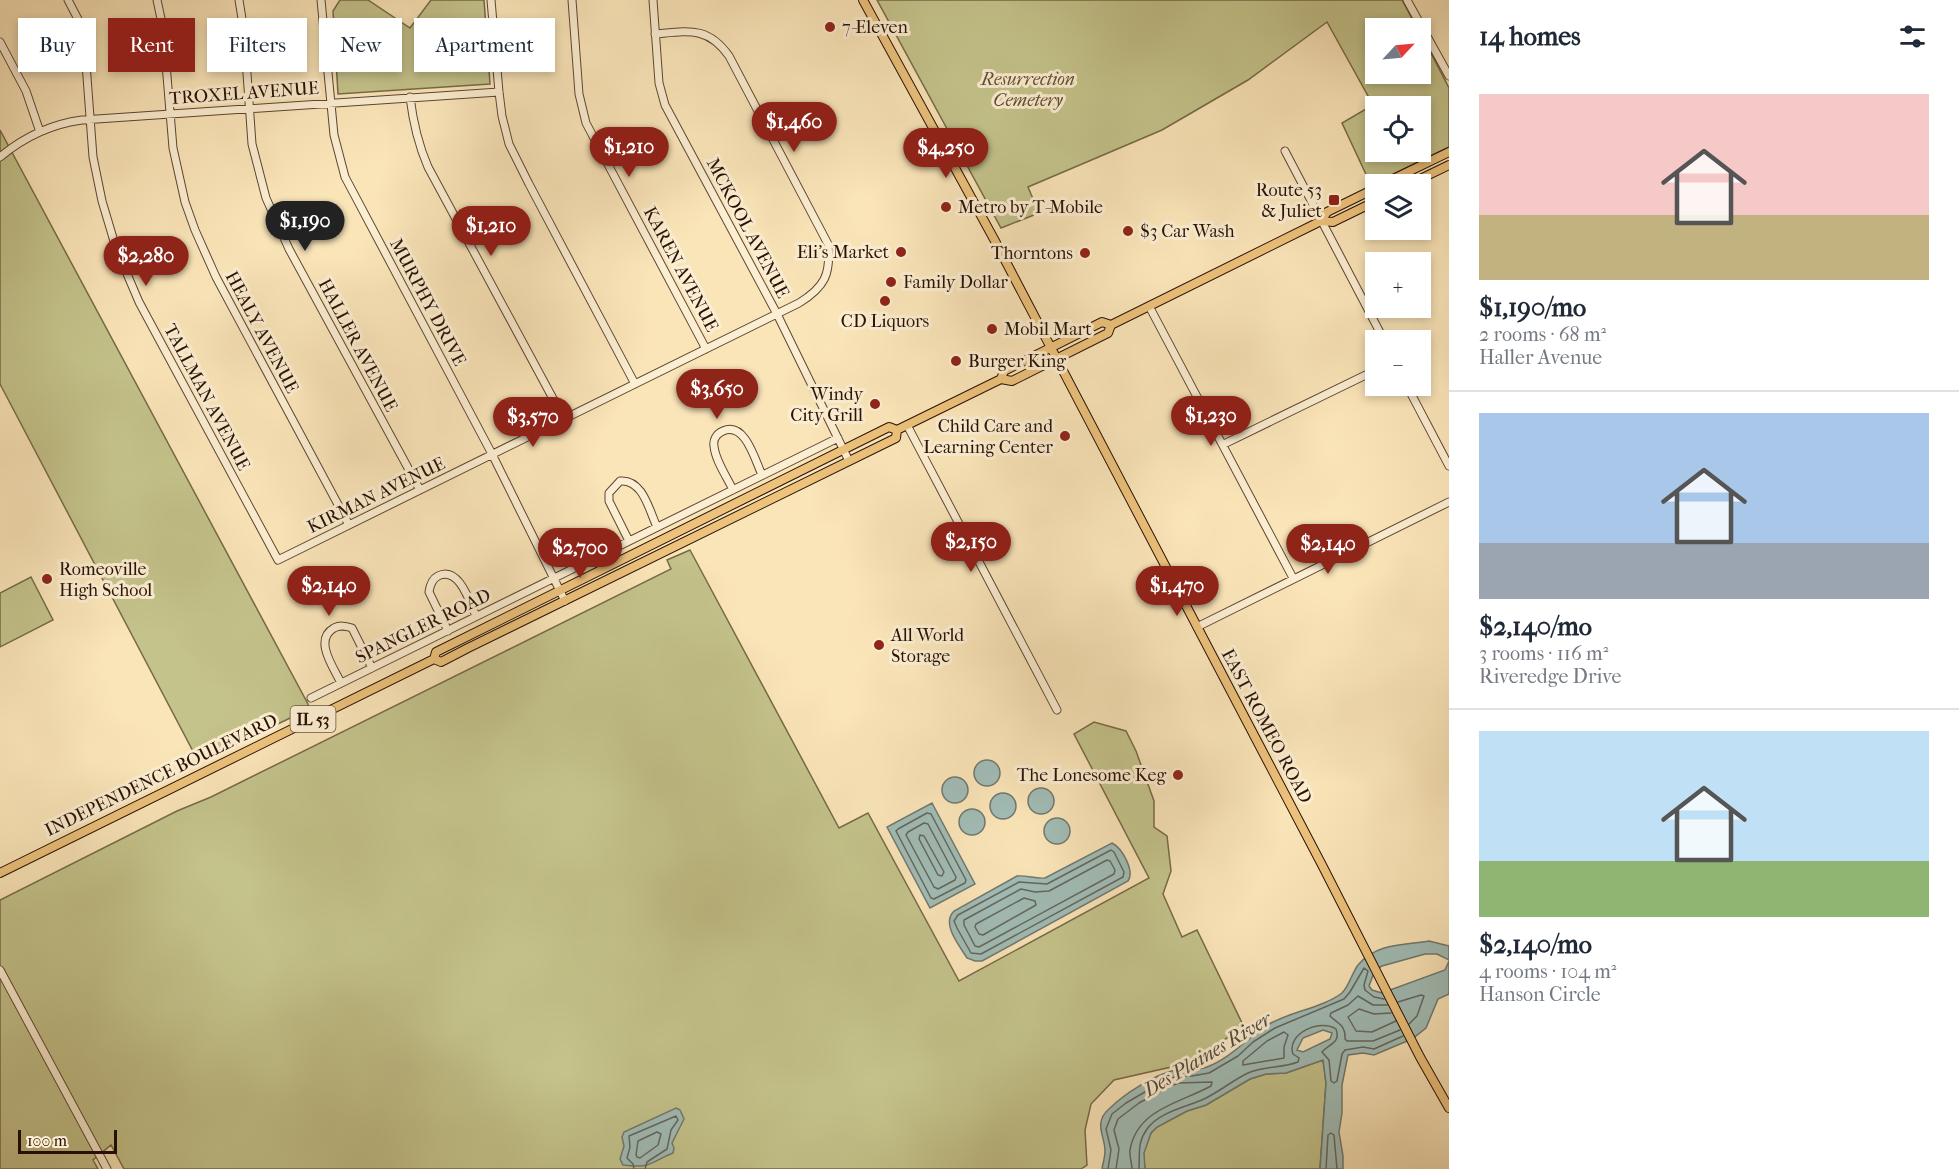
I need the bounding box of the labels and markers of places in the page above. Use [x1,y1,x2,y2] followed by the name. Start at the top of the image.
[842,17,908,38] place label: 7-Eleven
[823,20,837,34] marker: 7-Eleven
[745,102,843,153] pin: $1,460
[580,127,678,178] pin: $1,210
[897,128,995,179] pin: $4,250
[1256,180,1323,222] place label: Route 53 & Juliet
[1327,193,1341,207] marker: Route 53 & Juliet
[958,197,1103,218] place label: Metro by T-Mobile
[939,200,953,214] marker: Metro by T-Mobile
[256,201,354,252] pin: $1,190
[442,206,540,257] pin: $1,210
[1140,221,1235,242] place label: $3 Car Wash
[1121,224,1135,238] marker: $3 Car Wash
[97,236,195,287] pin: $2,280
[797,242,890,263] place label: Eli’s Market
[991,243,1073,264] place label: Thorntons
[894,245,908,259] marker: Eli’s Market
[1078,246,1092,260] marker: Thorntons
[903,272,1008,293] place label: Family Dollar
[884,275,898,289] marker: Family Dollar
[878,294,892,308] marker: CD Liquors
[841,311,930,332] place label: CD Liquors
[1004,319,1092,340] place label: Mobil Mart
[985,322,999,336] marker: Mobil Mart
[968,351,1066,372] place label: Burger King
[949,354,963,368] marker: Burger King
[668,369,766,420] pin: $3,650
[790,384,864,426] place label: Windy City Grill
[1162,396,1260,447] pin: $1,230
[484,397,582,448] pin: $3,570
[868,397,882,411] marker: Windy City Grill
[923,416,1053,458] place label: Child Care and Learning Center
[1058,429,1072,443] marker: Child Care and Learning Center
[922,522,1020,573] pin: $2,150
[1279,524,1377,575] pin: $2,140
[531,528,629,579] pin: $2,700
[59,559,152,601] place label: Romeoville High School
[280,566,378,617] pin: $2,140
[1128,566,1226,617] pin: $1,470
[40,572,54,586] marker: Romeoville High School
[890,625,964,667] place label: All World Storage
[872,638,886,652] marker: All World Storage
[1017,765,1166,786] place label: The Lonesome Keg
[1171,768,1185,782] marker: The Lonesome Keg

